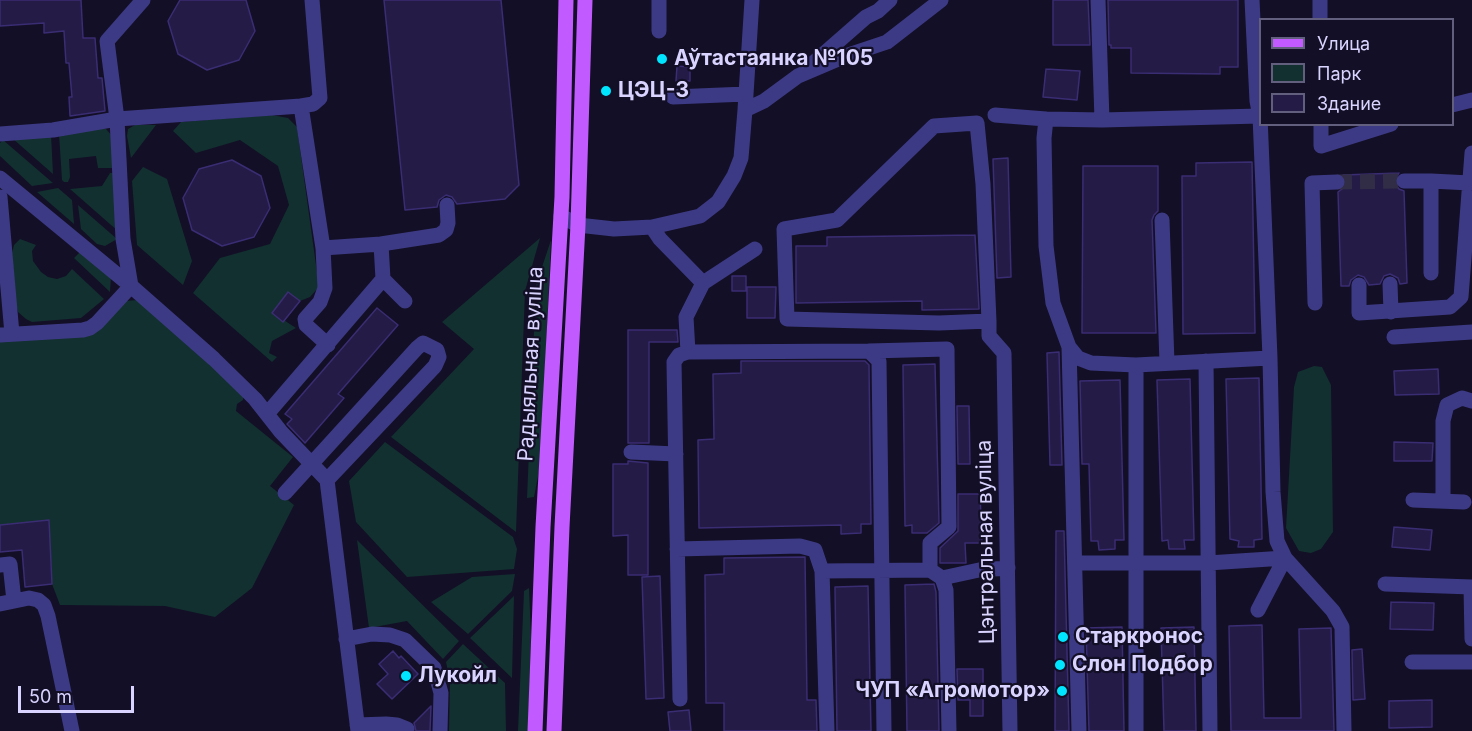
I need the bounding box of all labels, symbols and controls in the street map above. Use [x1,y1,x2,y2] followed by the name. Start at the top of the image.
[1259,18,1454,126] legend
[1317,33,1370,54] text: Улица
[674,46,873,72] place label: Аўтастаянка №105
[655,52,669,66] marker: Аўтастаянка №105
[1317,63,1361,84] text: Парк
[618,78,689,104] place label: ЦЭЦ-3
[599,84,613,98] marker: ЦЭЦ-3
[1317,93,1381,114] text: Здание
[513,266,549,462] street label: Радыяльная вуліца
[972,440,1000,644] street label: Цэнтральная вуліца
[1075,624,1203,650] place label: Старкронос
[1056,630,1070,644] marker: Старкронос
[1072,652,1213,678] place label: Слон Подбор
[1053,658,1067,672] marker: Слон Подбор
[418,663,497,689] place label: Лукойл
[399,669,413,683] marker: Лукойл
[21,674,136,712] scale bar
[855,678,1050,704] place label: ЧУП «Агромотор»
[1055,684,1069,698] marker: ЧУП «Агромотор»
[29,686,72,707] text: 50 m

